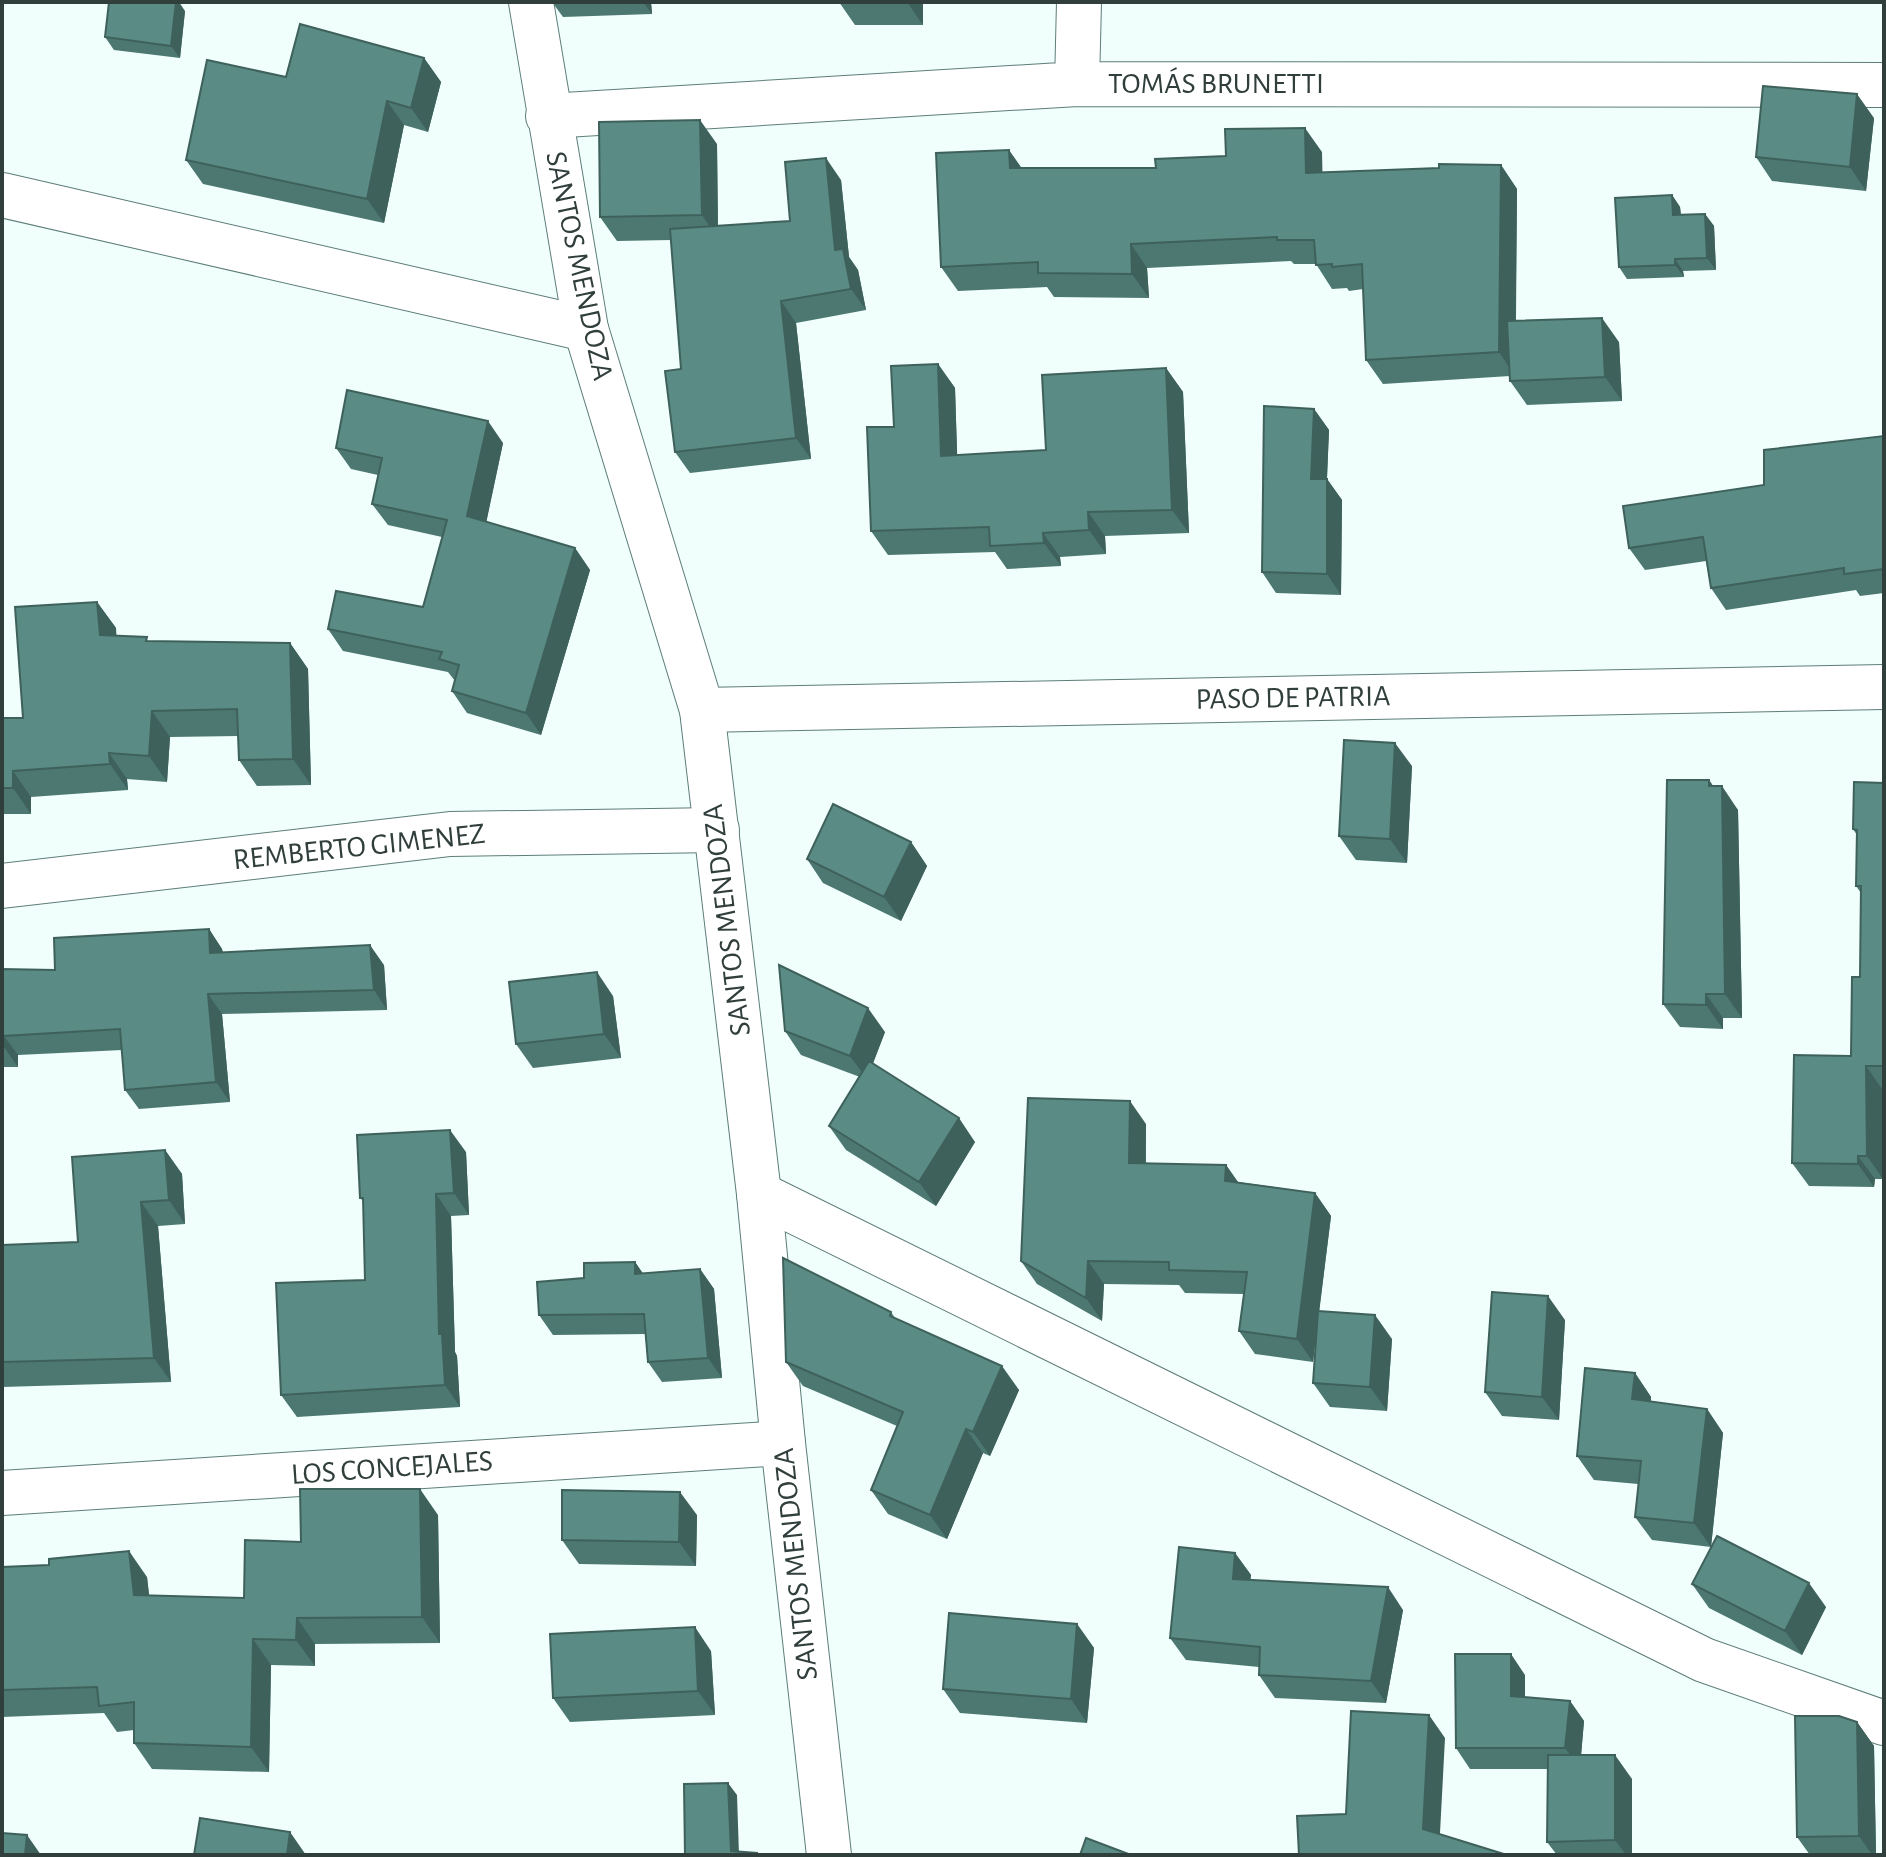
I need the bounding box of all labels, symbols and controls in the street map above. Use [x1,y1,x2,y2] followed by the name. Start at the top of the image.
[1108,67,1324,99] street label: TOMÁS BRUNETTI
[540,149,618,383] street label: SANTOS MENDOZA
[1195,681,1391,715] street label: PASO DE PATRIA
[698,802,756,1038] street label: SANTOS MENDOZA
[231,819,487,875] street label: REMBERTO GIMENEZ
[290,1446,494,1490] street label: LOS CONCEJALES
[769,1446,823,1682] street label: SANTOS MENDOZA

